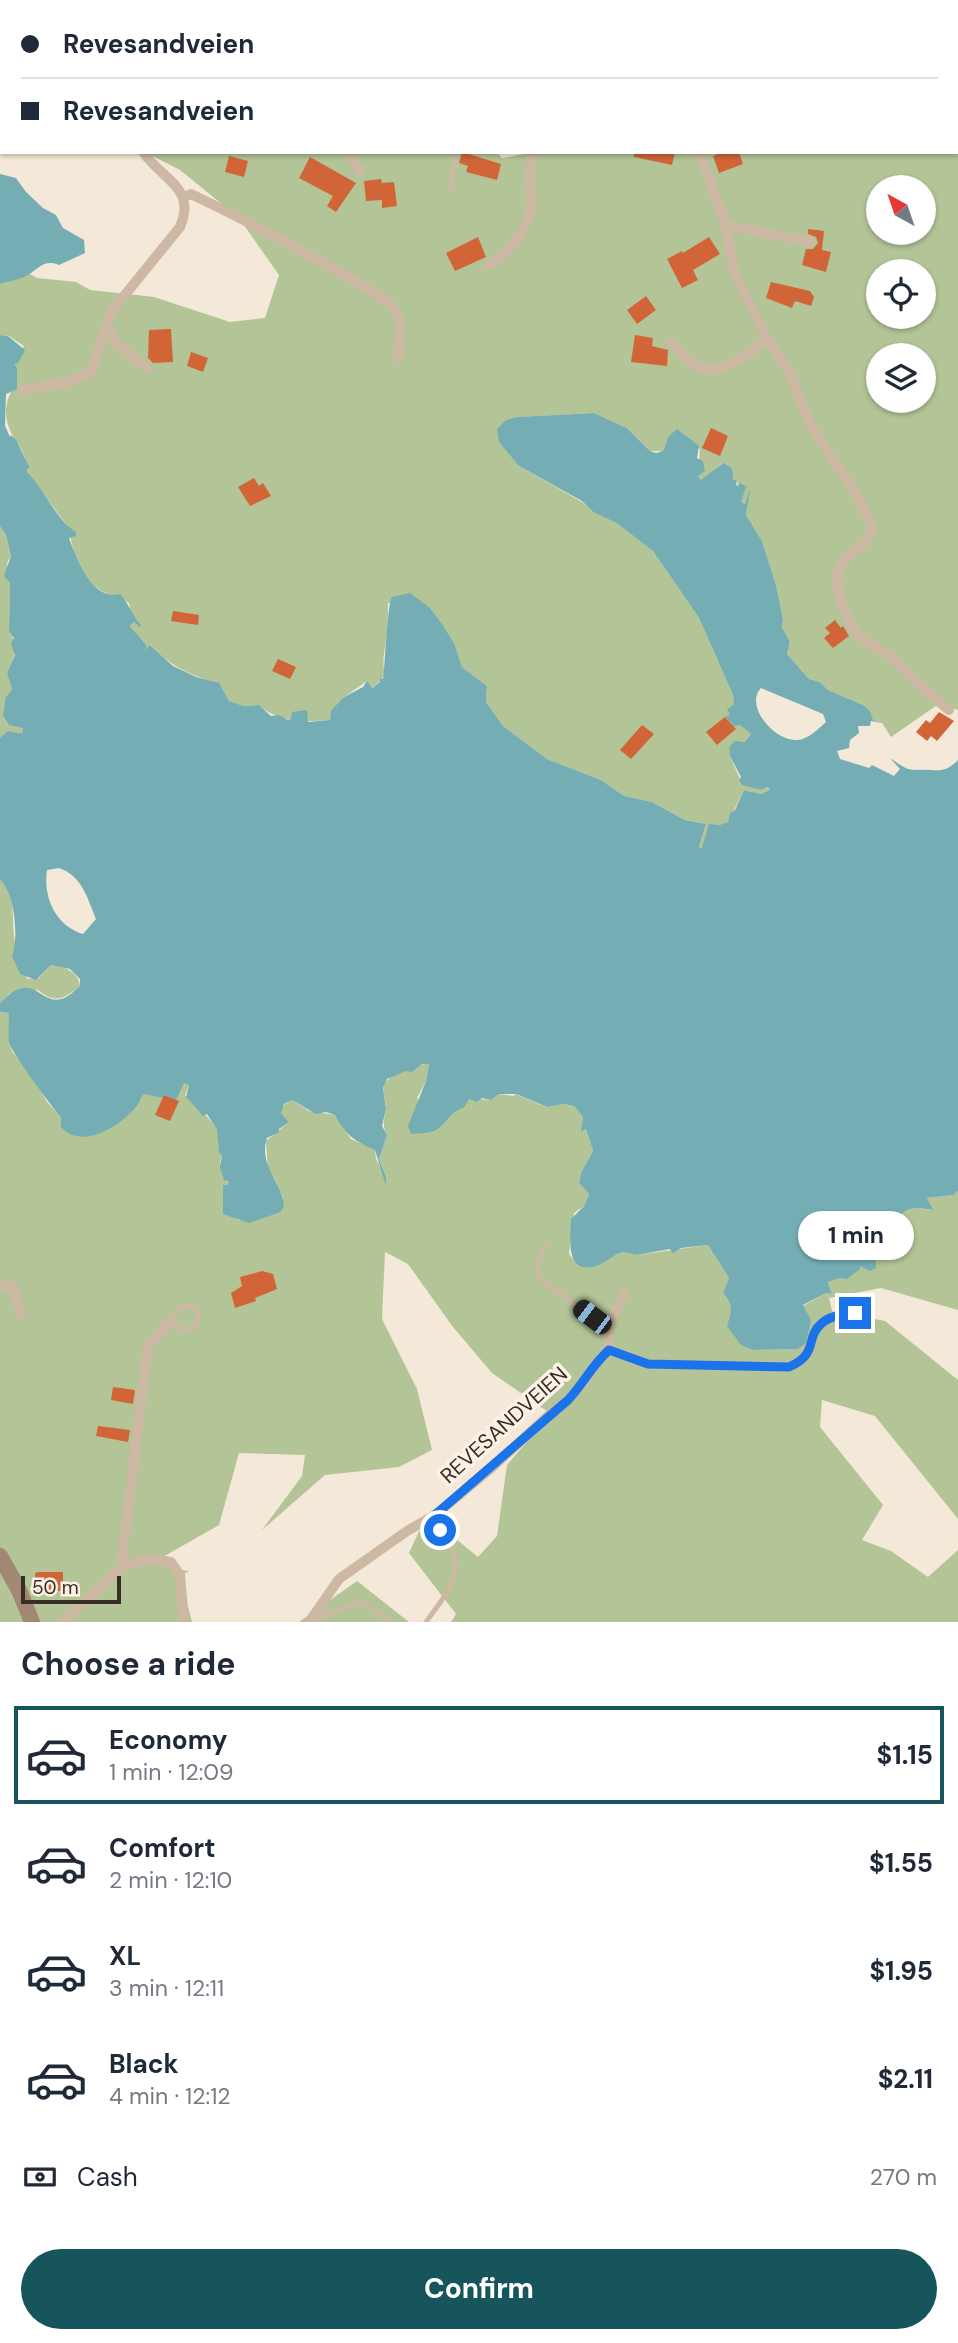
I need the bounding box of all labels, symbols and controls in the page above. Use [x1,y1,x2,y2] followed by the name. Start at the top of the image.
[63,27,254,61] text: Revesandveien
[63,94,254,128] text: Revesandveien
[866,175,936,245] north arrow
[866,175,936,413] map controls
[866,259,936,329] button: locate
[866,343,936,413] button: layers
[797,1212,913,1260] callout: 1 min
[828,1220,884,1250] text: 1 min
[569,1296,616,1338] car
[839,1297,871,1329] route end
[434,1360,574,1490] street label: REVESANDVEIEN
[424,1514,456,1546] route start
[21,1573,121,1605] scale bar
[32,1575,79,1600] text: 50 m
[21,1643,236,1685] text: Choose a ride
[109,1723,227,1757] text: Economy
[25,1724,88,1787] icon: car
[877,1738,933,1772] text: $1.15
[109,1757,234,1787] text: 1 min · 12:09
[109,1831,215,1865] text: Comfort
[25,1832,88,1895] icon: car
[869,1846,933,1880] text: $1.55
[109,1865,232,1895] text: 2 min · 12:10
[109,1939,141,1973] text: XL
[25,1940,88,2003] icon: car
[869,1954,933,1988] text: $1.95
[109,1973,224,2003] text: 3 min · 12:11
[109,2047,179,2081] text: Black
[25,2048,88,2111] icon: car
[878,2062,933,2096] text: $2.11
[109,2081,231,2111] text: 4 min · 12:12
[21,2158,59,2196] icon: cash
[77,2160,138,2194] text: Cash
[870,2162,937,2192] text: 270 m
[21,2249,937,2329] button: Confirm

